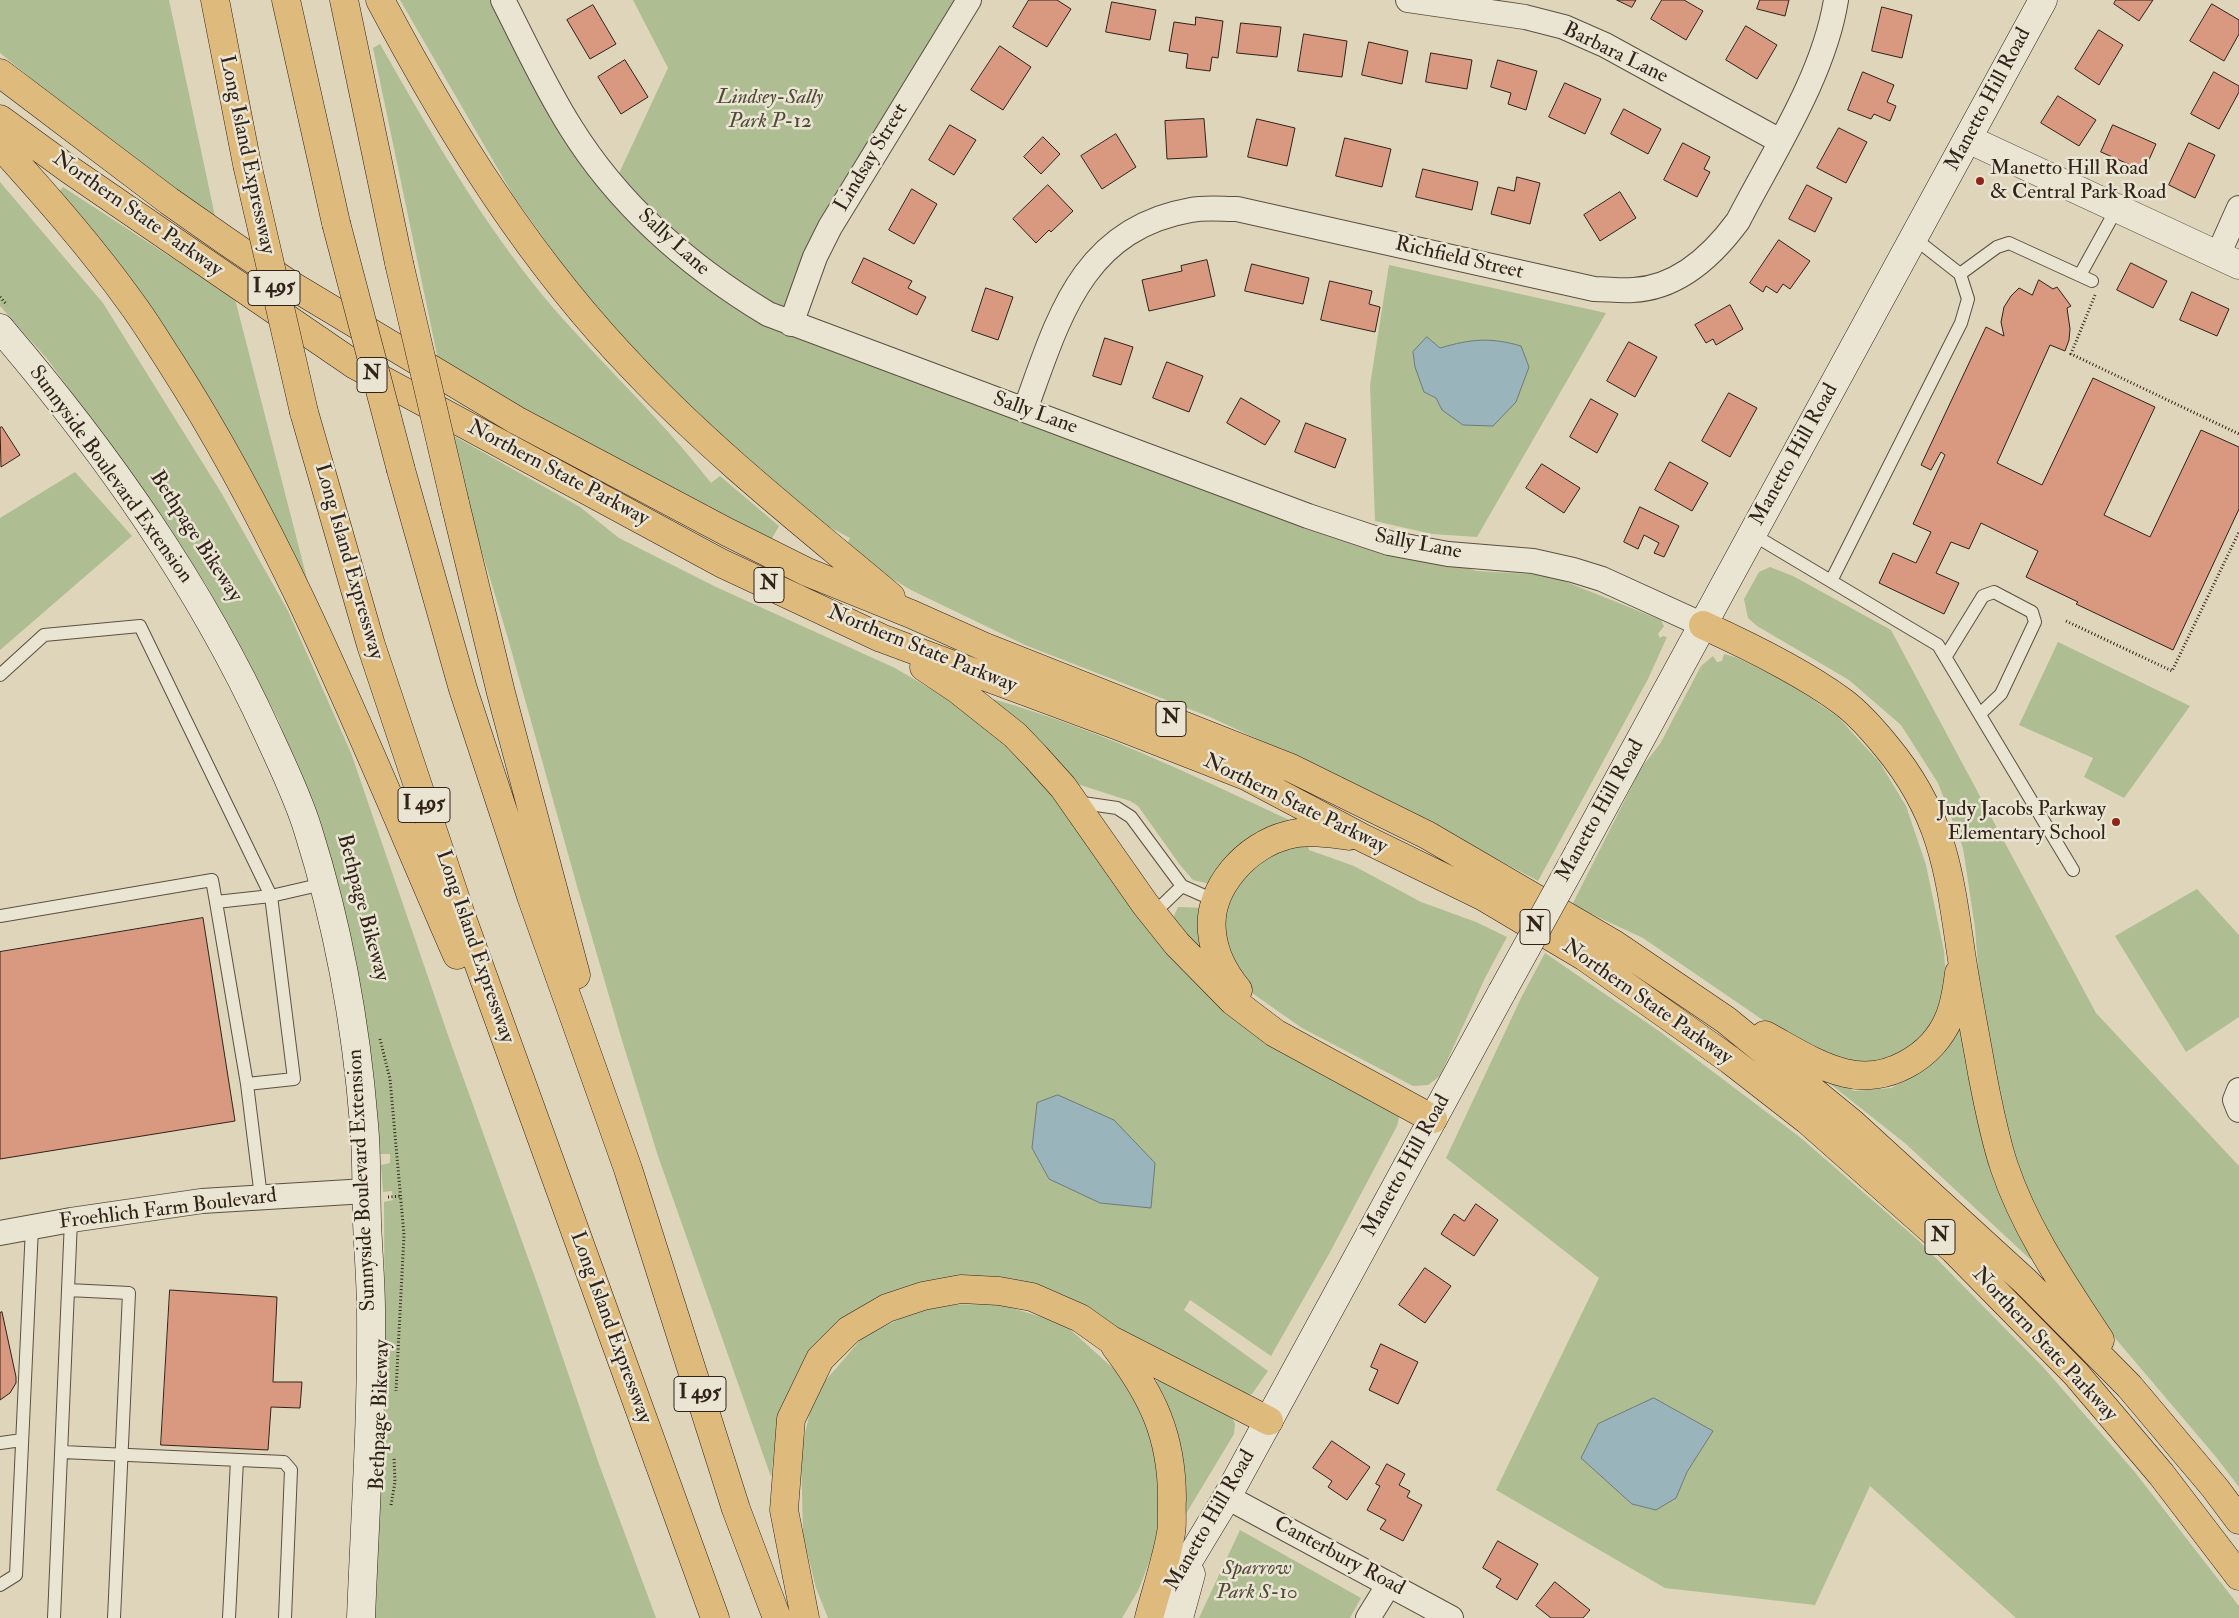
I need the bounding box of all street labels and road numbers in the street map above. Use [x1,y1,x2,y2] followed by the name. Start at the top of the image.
[1558,18,1672,90] street label: Barbara Lane
[1941,24,2037,176] street label: Manetto Hill Road
[213,53,279,257] street label: Long Island Expressway
[830,99,914,217] street label: Lindsay Street
[47,147,227,283] street label: Northern State Parkway
[632,204,714,282] street label: Sally Lane
[1392,232,1526,286] street label: Richfield Street
[248,270,300,306] road number: I 495
[357,358,387,392] road number: N
[23,361,197,589] street label: Sunnyside Boulevard Extension
[1746,380,1844,530] street label: Manetto Hill Road
[989,387,1081,441] street label: Sally Lane
[463,416,653,532] street label: Northern State Parkway
[308,461,388,663] street label: Long Island Expressway
[143,467,247,607] street label: Bethpage Bikeway
[1372,524,1464,566] street label: Sally Lane
[754,568,784,602] road number: N
[824,601,1020,699] street label: Northern State Parkway
[1156,702,1186,736] road number: N
[1552,736,1650,886] street label: Manetto Hill Road
[1199,749,1391,861] street label: Northern State Parkway
[398,788,450,822] road number: I 495
[330,832,394,984] street label: Bethpage Bikeway
[429,847,519,1047] street label: Long Island Expressway
[1520,910,1550,944] road number: N
[1557,935,1737,1071] street label: Northern State Parkway
[344,1048,382,1312] street label: Sunnyside Boulevard Extension
[1358,1091,1456,1241] street label: Manetto Hill Road
[58,1184,278,1236] street label: Froehlich Farm Boulevard
[1925,1220,1955,1254] road number: N
[564,1228,656,1428] street label: Long Island Expressway
[1966,1263,2122,1427] street label: Northern State Parkway
[366,1339,396,1491] street label: Bethpage Bikeway
[674,1376,726,1412] road number: I 495
[1160,1446,1262,1596] street label: Manetto Hill Road
[1269,1512,1409,1602] street label: Canterbury Road

